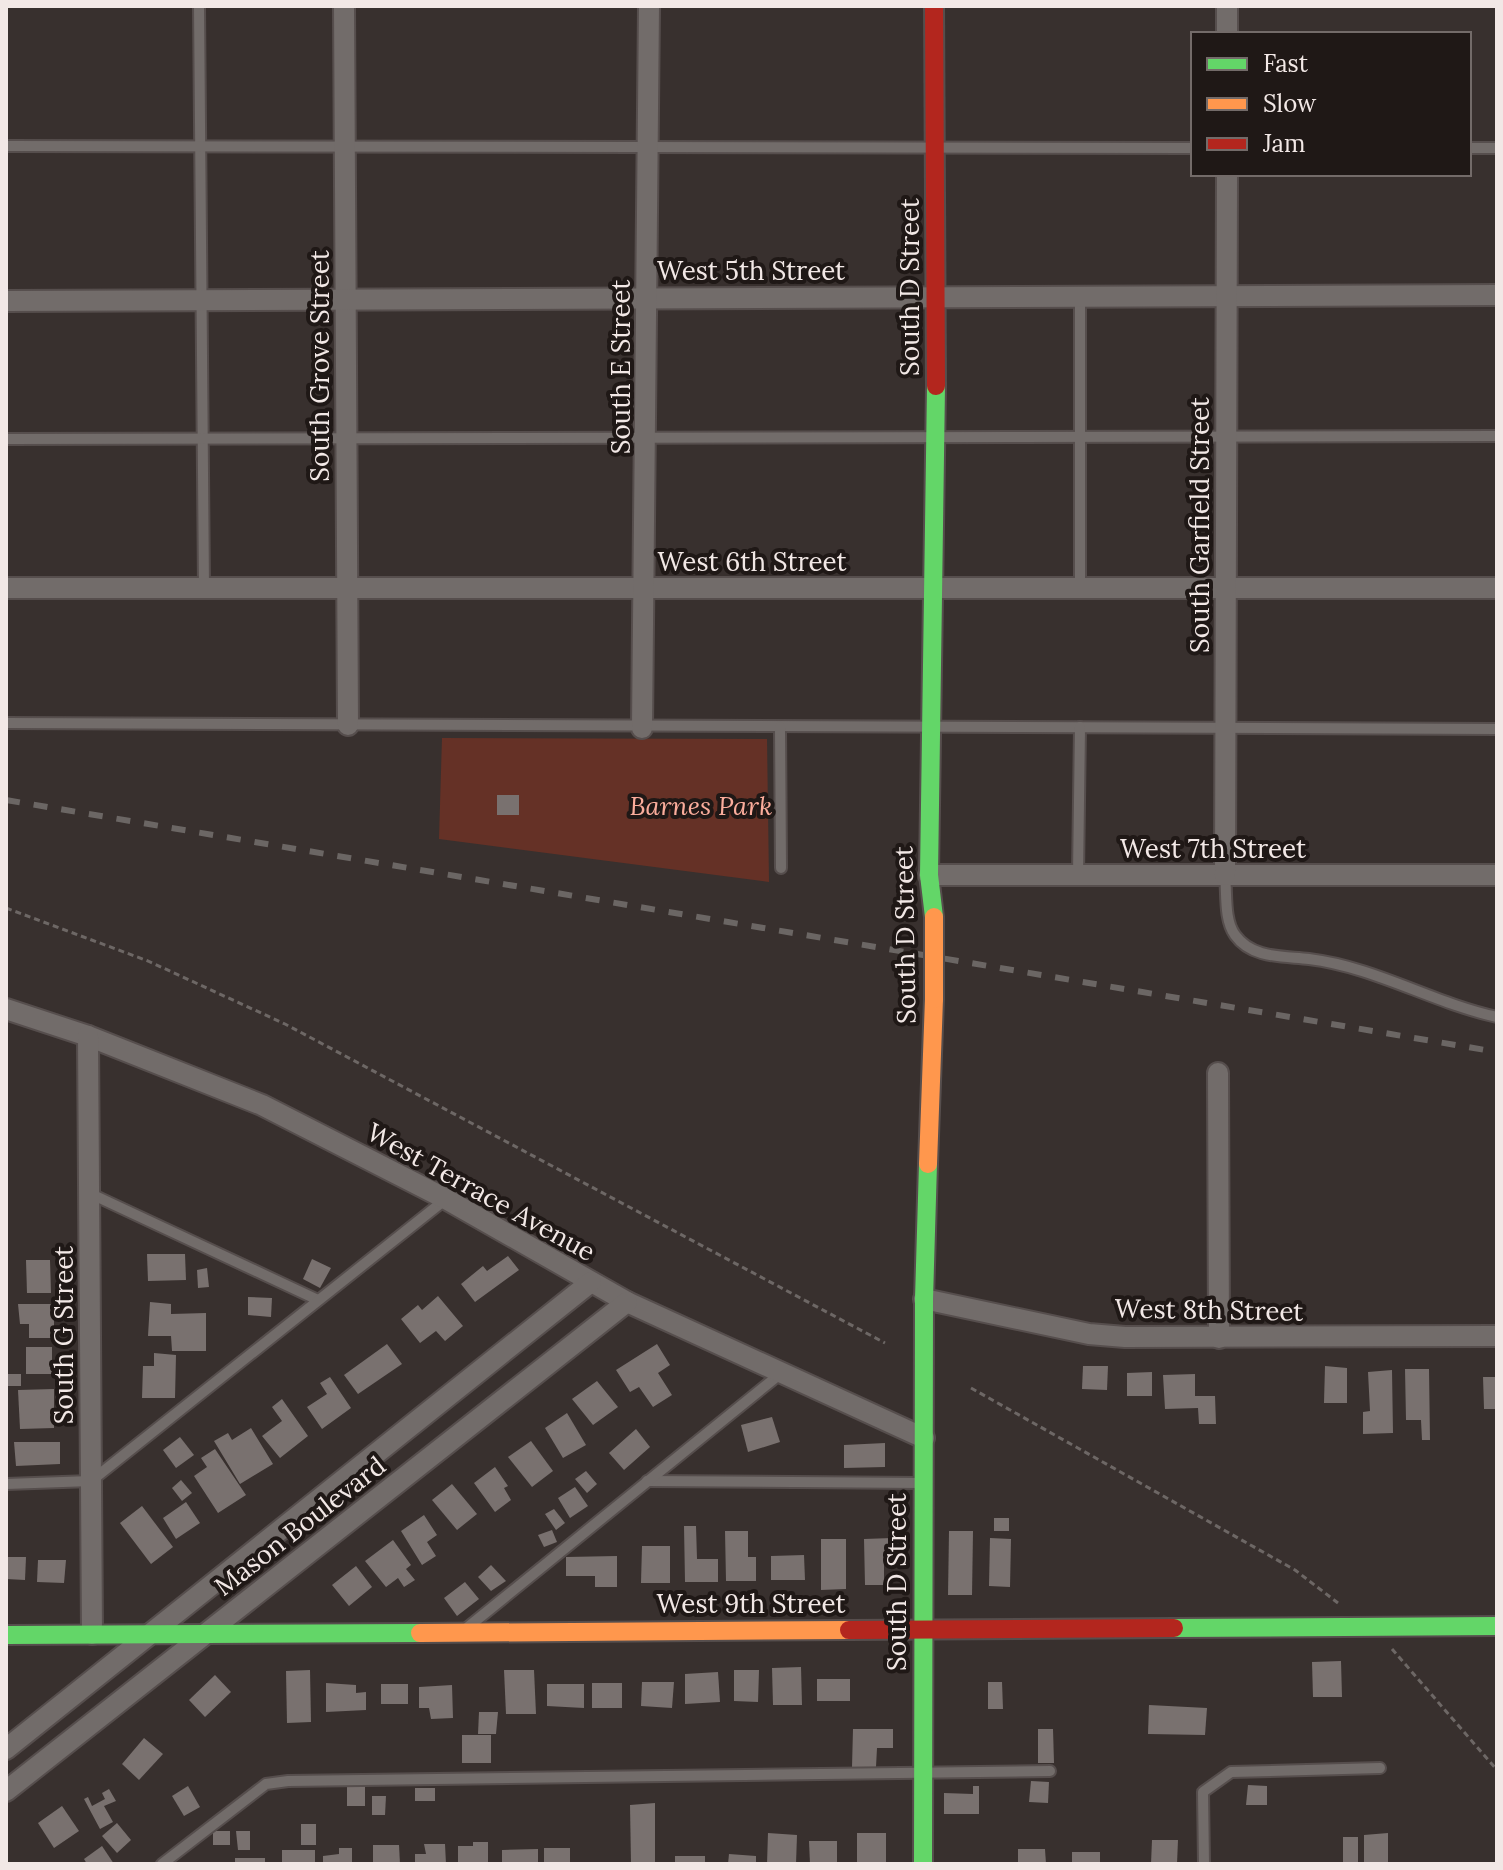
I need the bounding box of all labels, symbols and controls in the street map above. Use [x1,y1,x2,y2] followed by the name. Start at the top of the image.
[1191,32,1471,176] legend
[1263,48,1309,79] text: Fast
[1263,88,1317,119] text: Slow
[1262,128,1305,159] text: Jam
[893,198,926,376] street label: South D Street
[303,250,336,482] street label: South Grove Street
[657,254,845,287] street label: West 5th Street
[604,280,637,454] street label: South E Street
[1183,397,1216,653] street label: South Garfield Street
[657,545,847,578] street label: West 6th Street
[629,789,773,822] park label: Barnes Park
[1120,832,1306,865] street label: West 7th Street
[886,846,923,1024] street label: South D Street
[361,1115,601,1268] street label: West Terrace Avenue
[47,1246,80,1424] street label: South G Street
[1114,1291,1304,1328] street label: West 8th Street
[208,1449,392,1603] street label: Mason Boulevard
[880,1493,913,1671] street label: South D Street
[656,1587,846,1620] street label: West 9th Street

